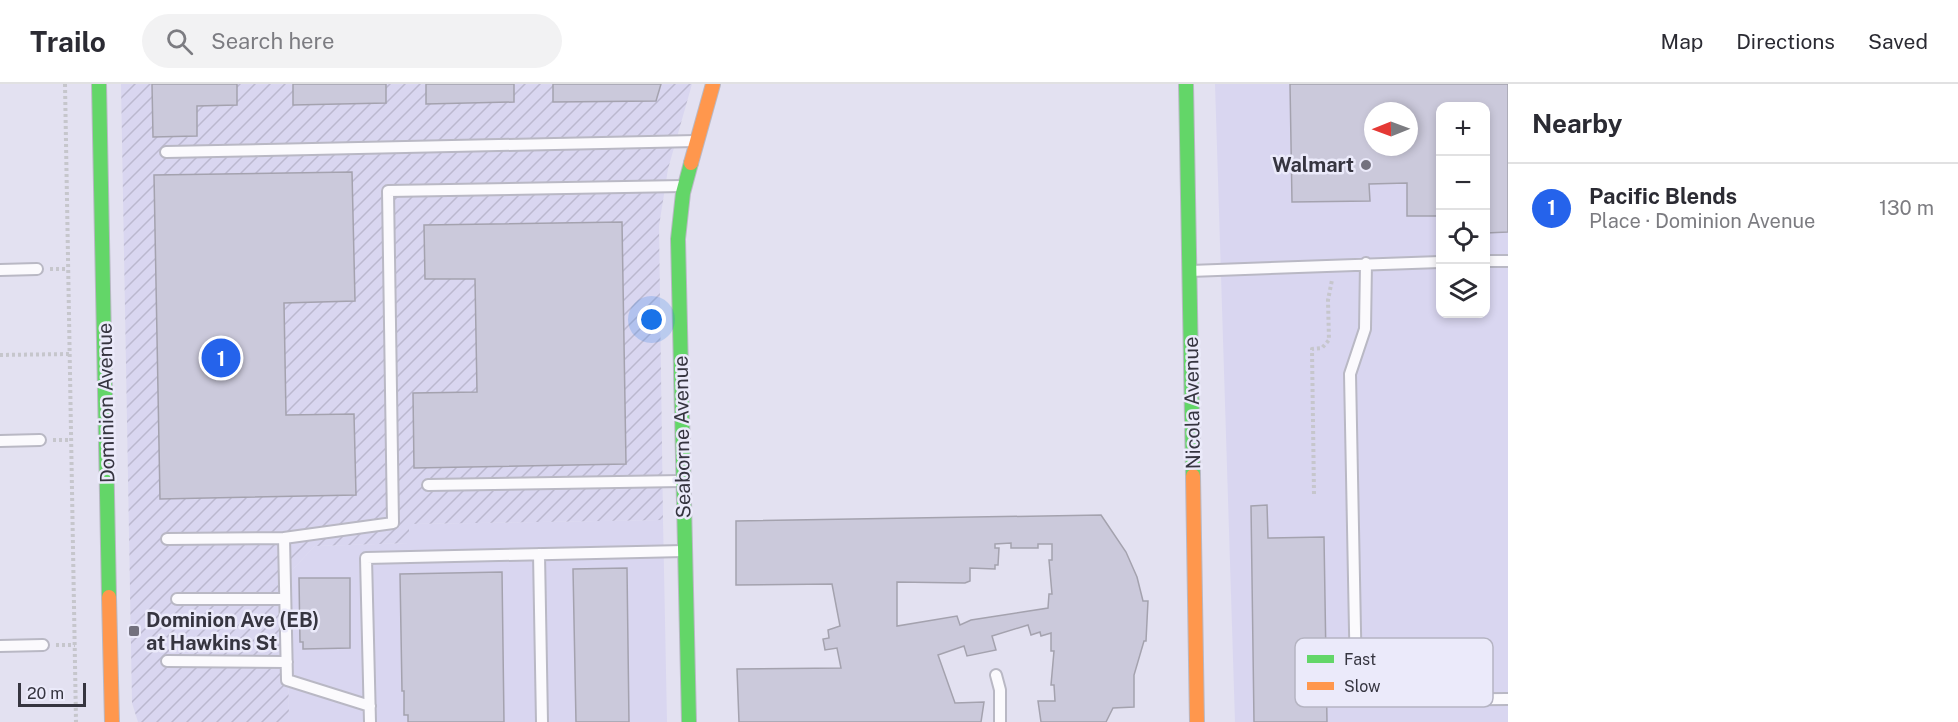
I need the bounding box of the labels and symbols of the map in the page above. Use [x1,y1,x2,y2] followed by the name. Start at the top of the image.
[1364,102,1418,156] north arrow
[1272,153,1354,177] place label: Walmart
[1359,158,1373,172] marker: Walmart
[637,305,666,334] your location
[93,323,119,483] street label: Dominion Avenue
[202,336,240,380] pin: 1
[1179,336,1205,470] street label: Nicola Avenue
[669,355,695,519] street label: Seaborne Avenue
[146,608,319,655] place label: Dominion Ave (EB) at Hawkins St
[127,624,141,638] marker: Dominion Ave (EB) at Hawkins St
[1295,638,1493,707] legend
[1344,650,1376,669] text: Fast
[1344,677,1381,696] text: Slow
[18,680,86,708] scale bar

